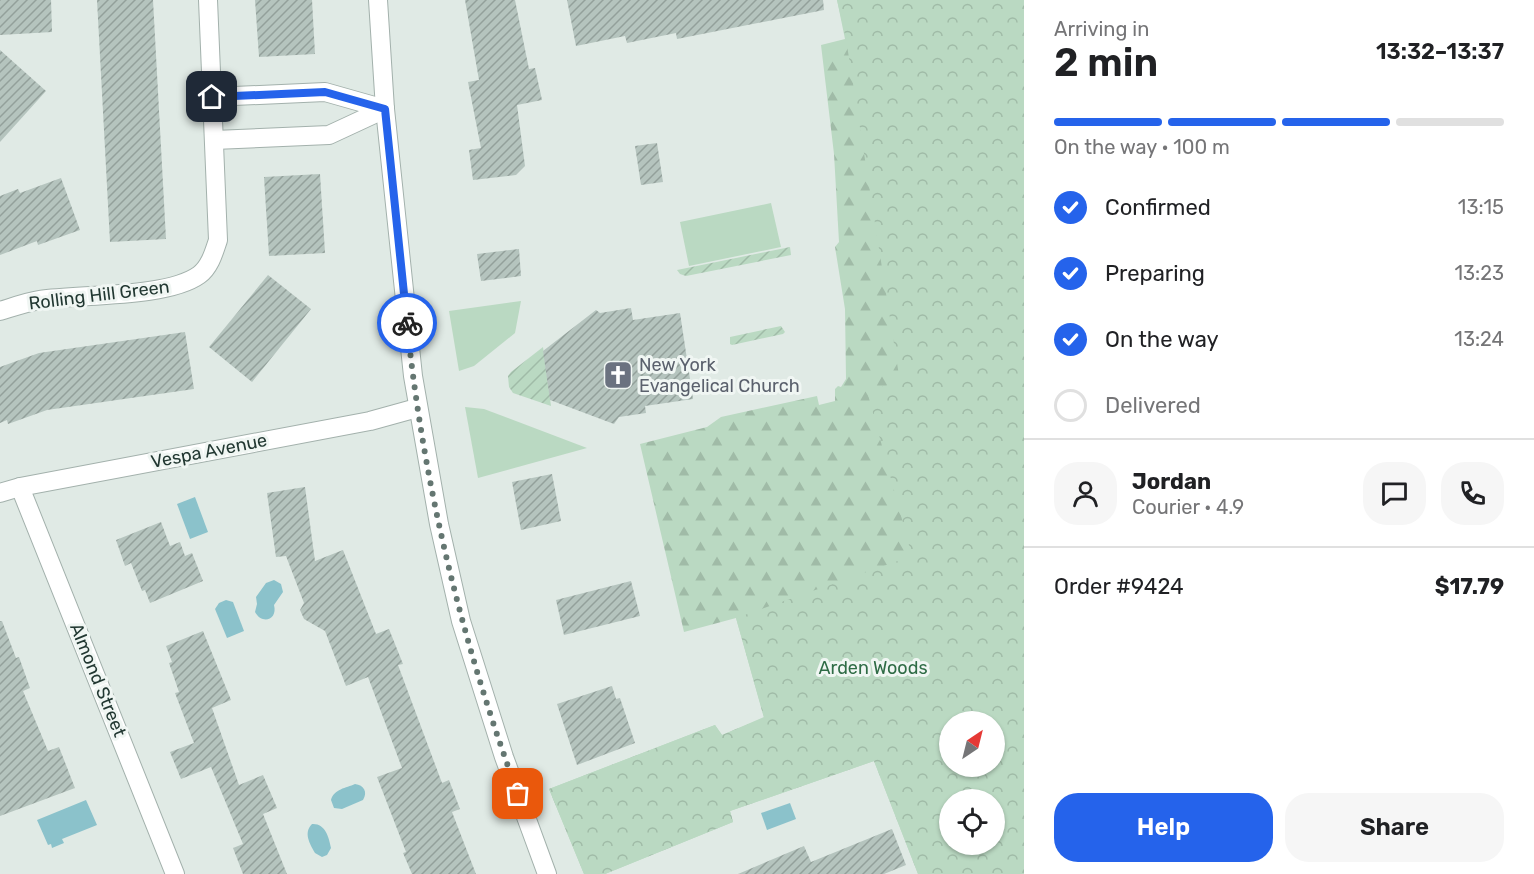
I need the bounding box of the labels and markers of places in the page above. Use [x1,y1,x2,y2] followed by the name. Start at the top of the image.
[186,71,237,122] pin
[639,354,800,397] place label: New York Evangelical Church
[602,359,634,391] church icon: New York Evangelical Church
[492,768,543,819] pin

